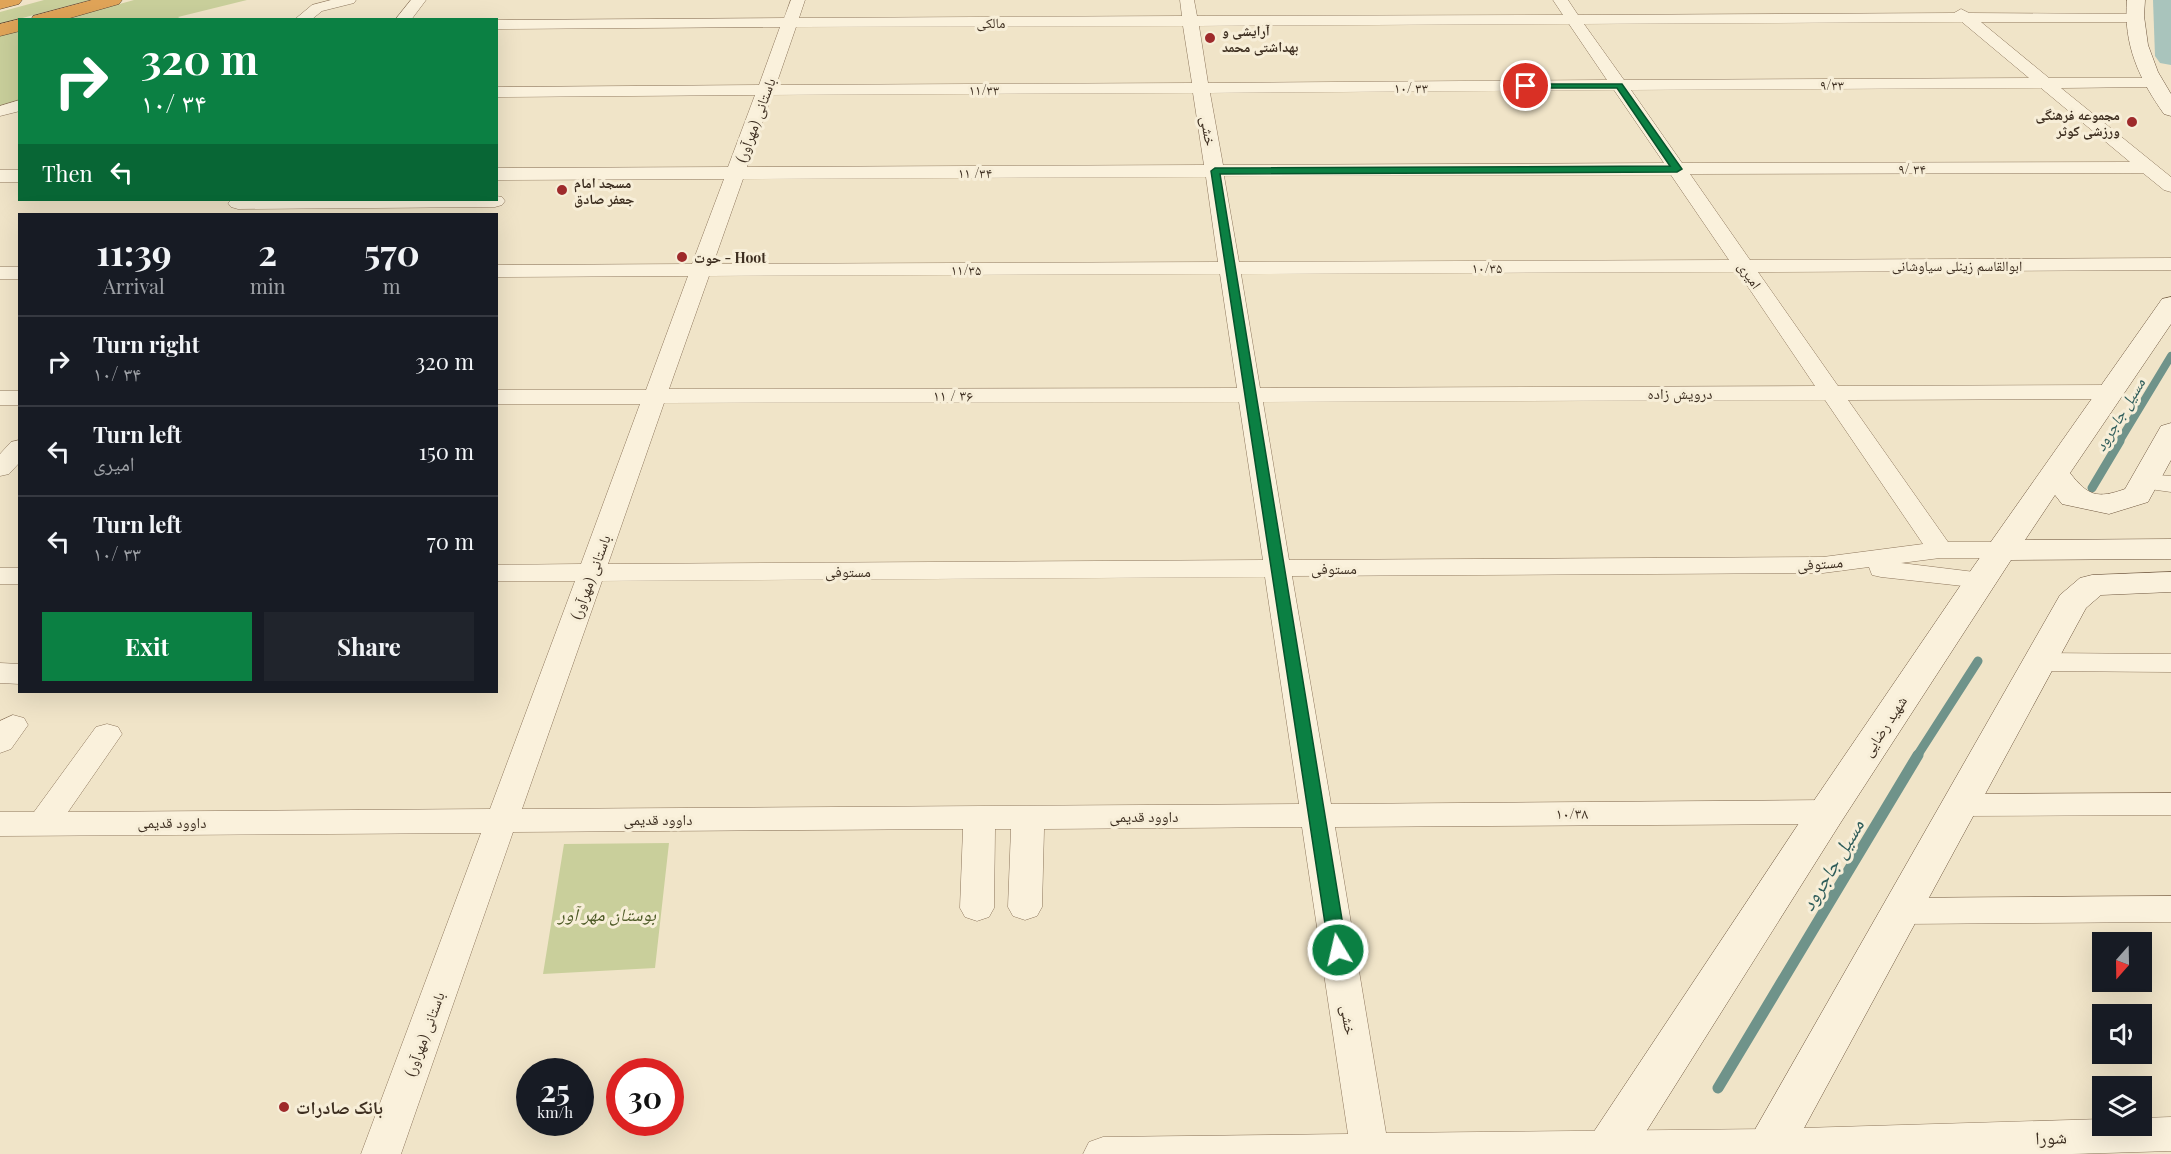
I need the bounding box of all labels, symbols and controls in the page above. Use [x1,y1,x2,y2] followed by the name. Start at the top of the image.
[977,13,1005,32] street label: مالکی
[1222,21,1298,56] place label: آرایشی و بهداشتی محمد
[141,30,258,86] text: 320 m
[1203,31,1217,45] marker: آرایشی و بهداشتی محمد
[42,42,120,120] icon: right
[1500,60,1551,111] pin
[1509,69,1542,102] icon: arrive
[730,75,781,166] street label: باستانی (مهرآور)
[1820,75,1844,94] street label: ۹/۳۳
[1394,78,1428,97] street label: ۱۰/ ۳۳
[969,80,999,99] street label: ۱۱/۳۳
[141,84,206,120] text: ۱۰/ ۳۴
[2036,105,2120,140] place label: مجموعه فرهنگی ورزشی کوثر
[1196,115,1221,148] street label: خشی
[2125,115,2139,129] marker: مجموعه فرهنگی ورزشی کوثر
[105,156,138,189] icon: left
[42,158,93,188] text: Then
[1898,159,1926,178] street label: ۹/ ۳۴
[958,163,992,182] street label: ۱۱ /۳۴
[574,173,634,208] place label: مسجد امام جعفر صادق
[555,183,569,197] marker: مسجد امام جعفر صادق
[96,227,172,275] text: 11:39
[258,227,277,275] text: 2
[364,227,420,275] text: 570
[694,248,766,267] place label: حوت - Hoot
[675,250,689,264] marker: حوت - Hoot
[1892,256,2022,276] street label: ابوالقاسم زینلی سیاوشانی
[1472,258,1502,277] street label: ۱۰/۳۵
[1734,258,1766,292] street label: امیری
[951,260,981,279] street label: ۱۱/۳۵
[103,272,165,299] text: Arrival
[250,272,285,299] text: min
[383,272,401,299] text: m
[93,329,199,359] text: Turn right
[42,345,75,378] icon: right
[415,346,474,376] text: 320 m
[93,359,141,386] text: ۱۰/ ۳۴
[2089,373,2150,455] water label: مسیل جاجرود
[1648,383,1712,404] street label: درویش زاده
[933,385,973,405] street label: ۱۱ / ۳۶
[93,419,182,449] text: Turn left
[42,435,75,468] icon: left
[419,436,474,466] text: 150 m
[93,449,135,476] text: امیری
[93,509,182,539] text: Turn left
[42,525,75,558] icon: left
[427,526,474,556] text: 70 m
[565,532,616,623] street label: باستانی (مهرآور)
[93,539,141,566] text: ۱۰/ ۳۳
[1796,551,1844,576] street label: مستوفی
[1311,558,1357,579] street label: مستوفی
[825,561,871,582] street label: مستوفی
[42,612,252,681] button: Exit
[264,612,474,681] button: Share
[1857,692,1912,761] street label: شهید رضایی
[1556,803,1589,823] street label: ۱۰/۳۸
[1110,806,1178,827] street label: داوود قدیمی
[624,809,692,830] street label: داوود قدیمی
[138,812,206,833] street label: داوود قدیمی
[1793,813,1870,915] water label: مسیل جاجرود
[556,902,657,926] park label: بوستان مهر آور
[1306,918,1370,982] position arrow
[2092,932,2152,992] north arrow
[2092,932,2152,1136] map controls
[399,989,450,1080] street label: باستانی (مهرآور)
[1336,1004,1361,1037] street label: خشی
[2092,1004,2152,1064] button: sound
[606,1058,684,1136] speed limit sign: 30
[540,1070,570,1110] text: 25
[2092,1076,2152,1136] button: layers
[296,1095,383,1119] place label: بانک صادرات
[277,1100,291,1114] marker: بانک صادرات
[537,1102,573,1122] text: km/h
[2035,1124,2067,1150] street label: شورا

